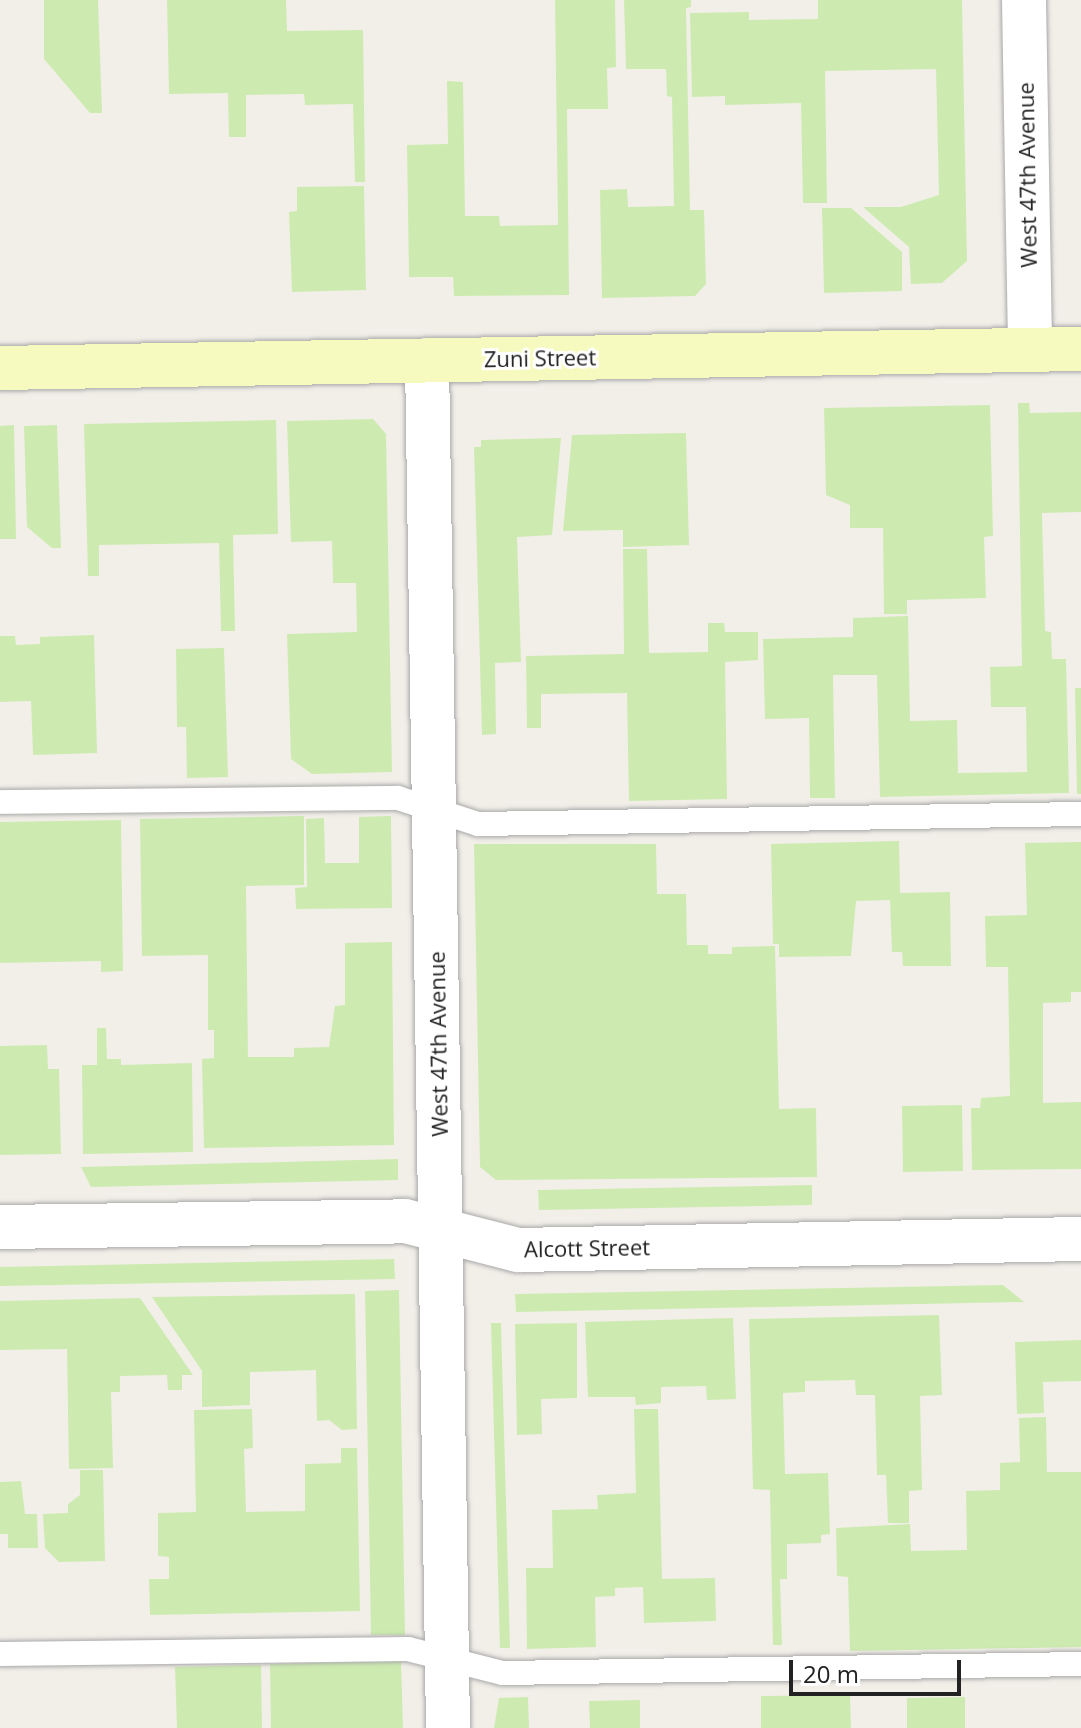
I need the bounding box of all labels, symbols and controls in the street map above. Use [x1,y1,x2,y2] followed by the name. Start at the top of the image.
[1012,82,1042,268] street label: West 47th Avenue
[484,344,596,372] street label: Zuni Street
[423,951,453,1137] street label: West 47th Avenue
[524,1234,650,1262] street label: Alcott Street
[793,1644,965,1694] scale bar
[803,1657,859,1690] text: 20 m

